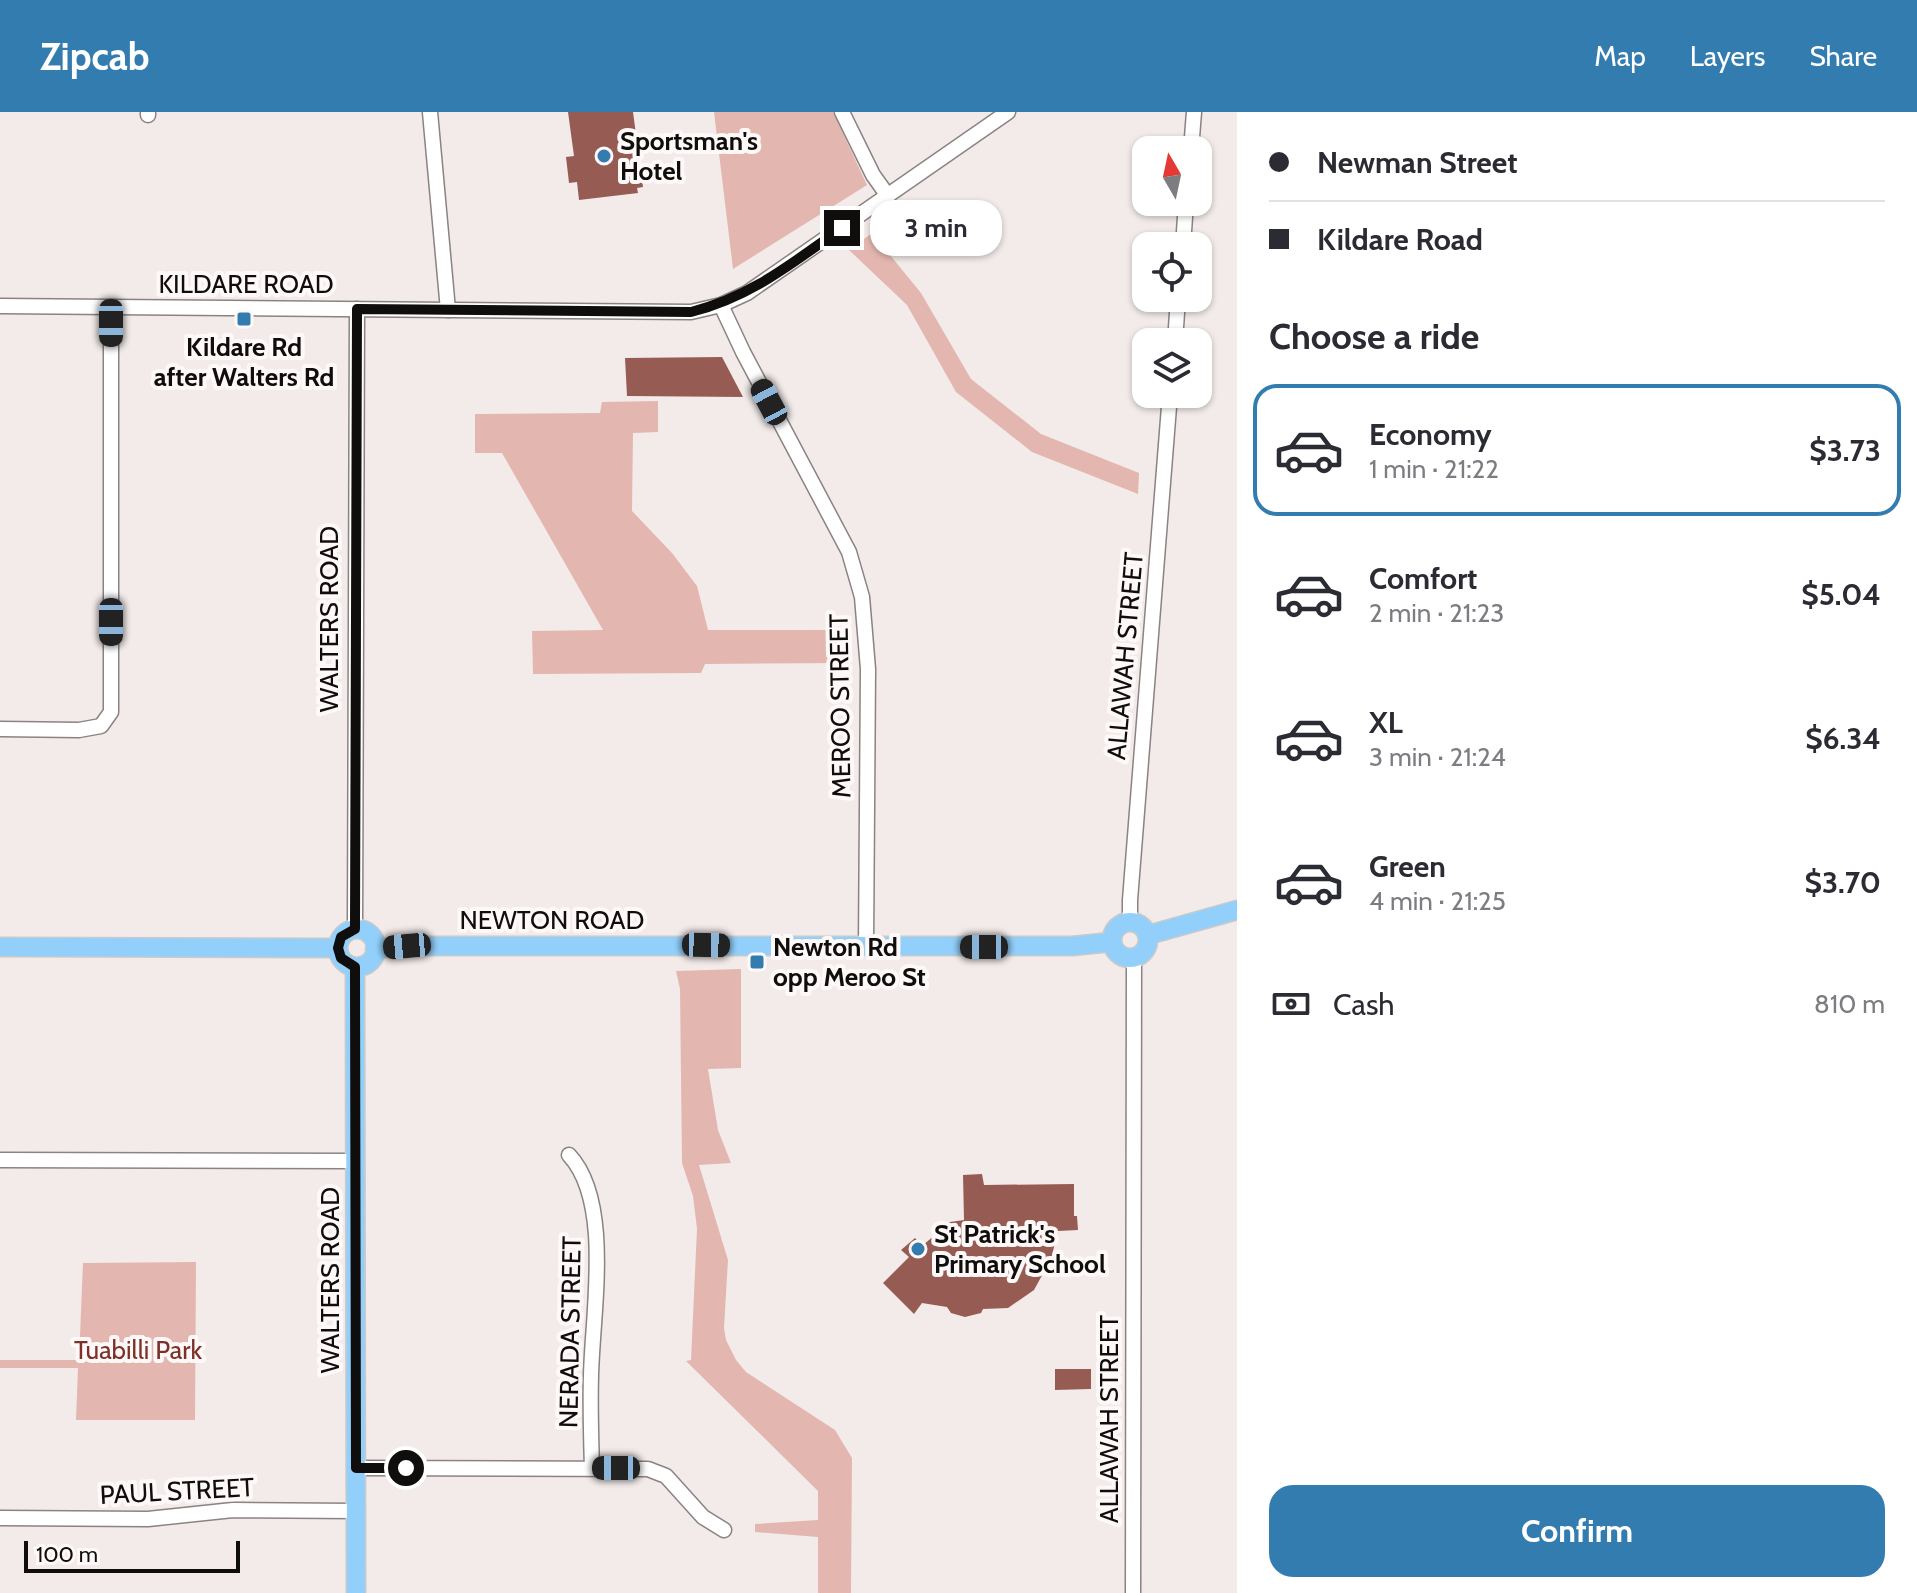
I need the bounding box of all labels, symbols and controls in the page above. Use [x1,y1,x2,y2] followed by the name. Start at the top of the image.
[40,33,149,80] text: Zipcab
[1594,39,1646,73] text: Map
[1690,39,1765,73] text: Layers
[1809,39,1877,73] text: Share
[620,125,758,187] place label: Sportsman's Hotel
[1132,136,1212,216] north arrow
[1132,136,1212,408] map controls
[1317,144,1518,181] text: Newman Street
[595,147,613,165] marker: Sportsman's Hotel
[870,200,1002,256] callout: 3 min
[824,210,860,246] route end
[904,212,968,244] text: 3 min
[1317,221,1483,258] text: Kildare Road
[1132,232,1212,312] button: locate
[158,268,334,300] street label: KILDARE ROAD
[99,299,123,347] car
[235,310,253,328] marker: Kildare Rd after Walters Rd
[1269,314,1479,358] text: Choose a ride
[1132,328,1212,408] button: layers
[154,331,334,393] place label: Kildare Rd after Walters Rd
[747,375,791,429] car
[1273,414,1345,486] icon: car
[1369,416,1492,453] text: Economy
[1809,432,1881,469] text: $3.73
[1369,453,1499,485] text: 1 min · 21:22
[313,526,345,712] street label: WALTERS ROAD
[1100,551,1150,761] street label: ALLAWAH STREET
[1273,558,1345,630] icon: car
[1369,560,1477,597] text: Comfort
[1801,576,1881,613] text: $5.04
[1369,597,1504,629] text: 2 min · 21:23
[99,598,123,646] car
[822,613,858,798] street label: MEROO STREET
[1273,702,1345,774] icon: car
[1369,704,1403,741] text: XL
[1805,720,1881,757] text: $6.34
[1369,741,1506,773] text: 3 min · 21:24
[1273,846,1345,918] icon: car
[1369,848,1446,885] text: Green
[1805,864,1881,901] text: $3.70
[1369,885,1506,917] text: 4 min · 21:25
[459,904,645,936] street label: NEWTON ROAD
[773,931,926,993] place label: Newton Rd opp Meroo St
[382,932,432,960] car
[682,933,730,957] car
[960,935,1008,959] car
[748,953,766,971] marker: Newton Rd opp Meroo St
[1269,982,1313,1026] icon: cash
[1333,986,1395,1023] text: Cash
[1814,988,1885,1020] text: 810 m
[314,1187,346,1373] street label: WALTERS ROAD
[934,1218,1106,1280] place label: St Patrick's Primary School
[552,1235,588,1428] street label: NERADA STREET
[909,1240,927,1258] marker: St Patrick's Primary School
[1093,1315,1125,1523] street label: ALLAWAH STREET
[74,1334,202,1366] park label: Tuabilli Park
[388,1450,424,1486] route start
[592,1456,640,1480] car
[99,1471,255,1511] street label: PAUL STREET
[1269,1485,1885,1577] button: Confirm
[24,1537,240,1573] scale bar
[36,1541,98,1568] text: 100 m

